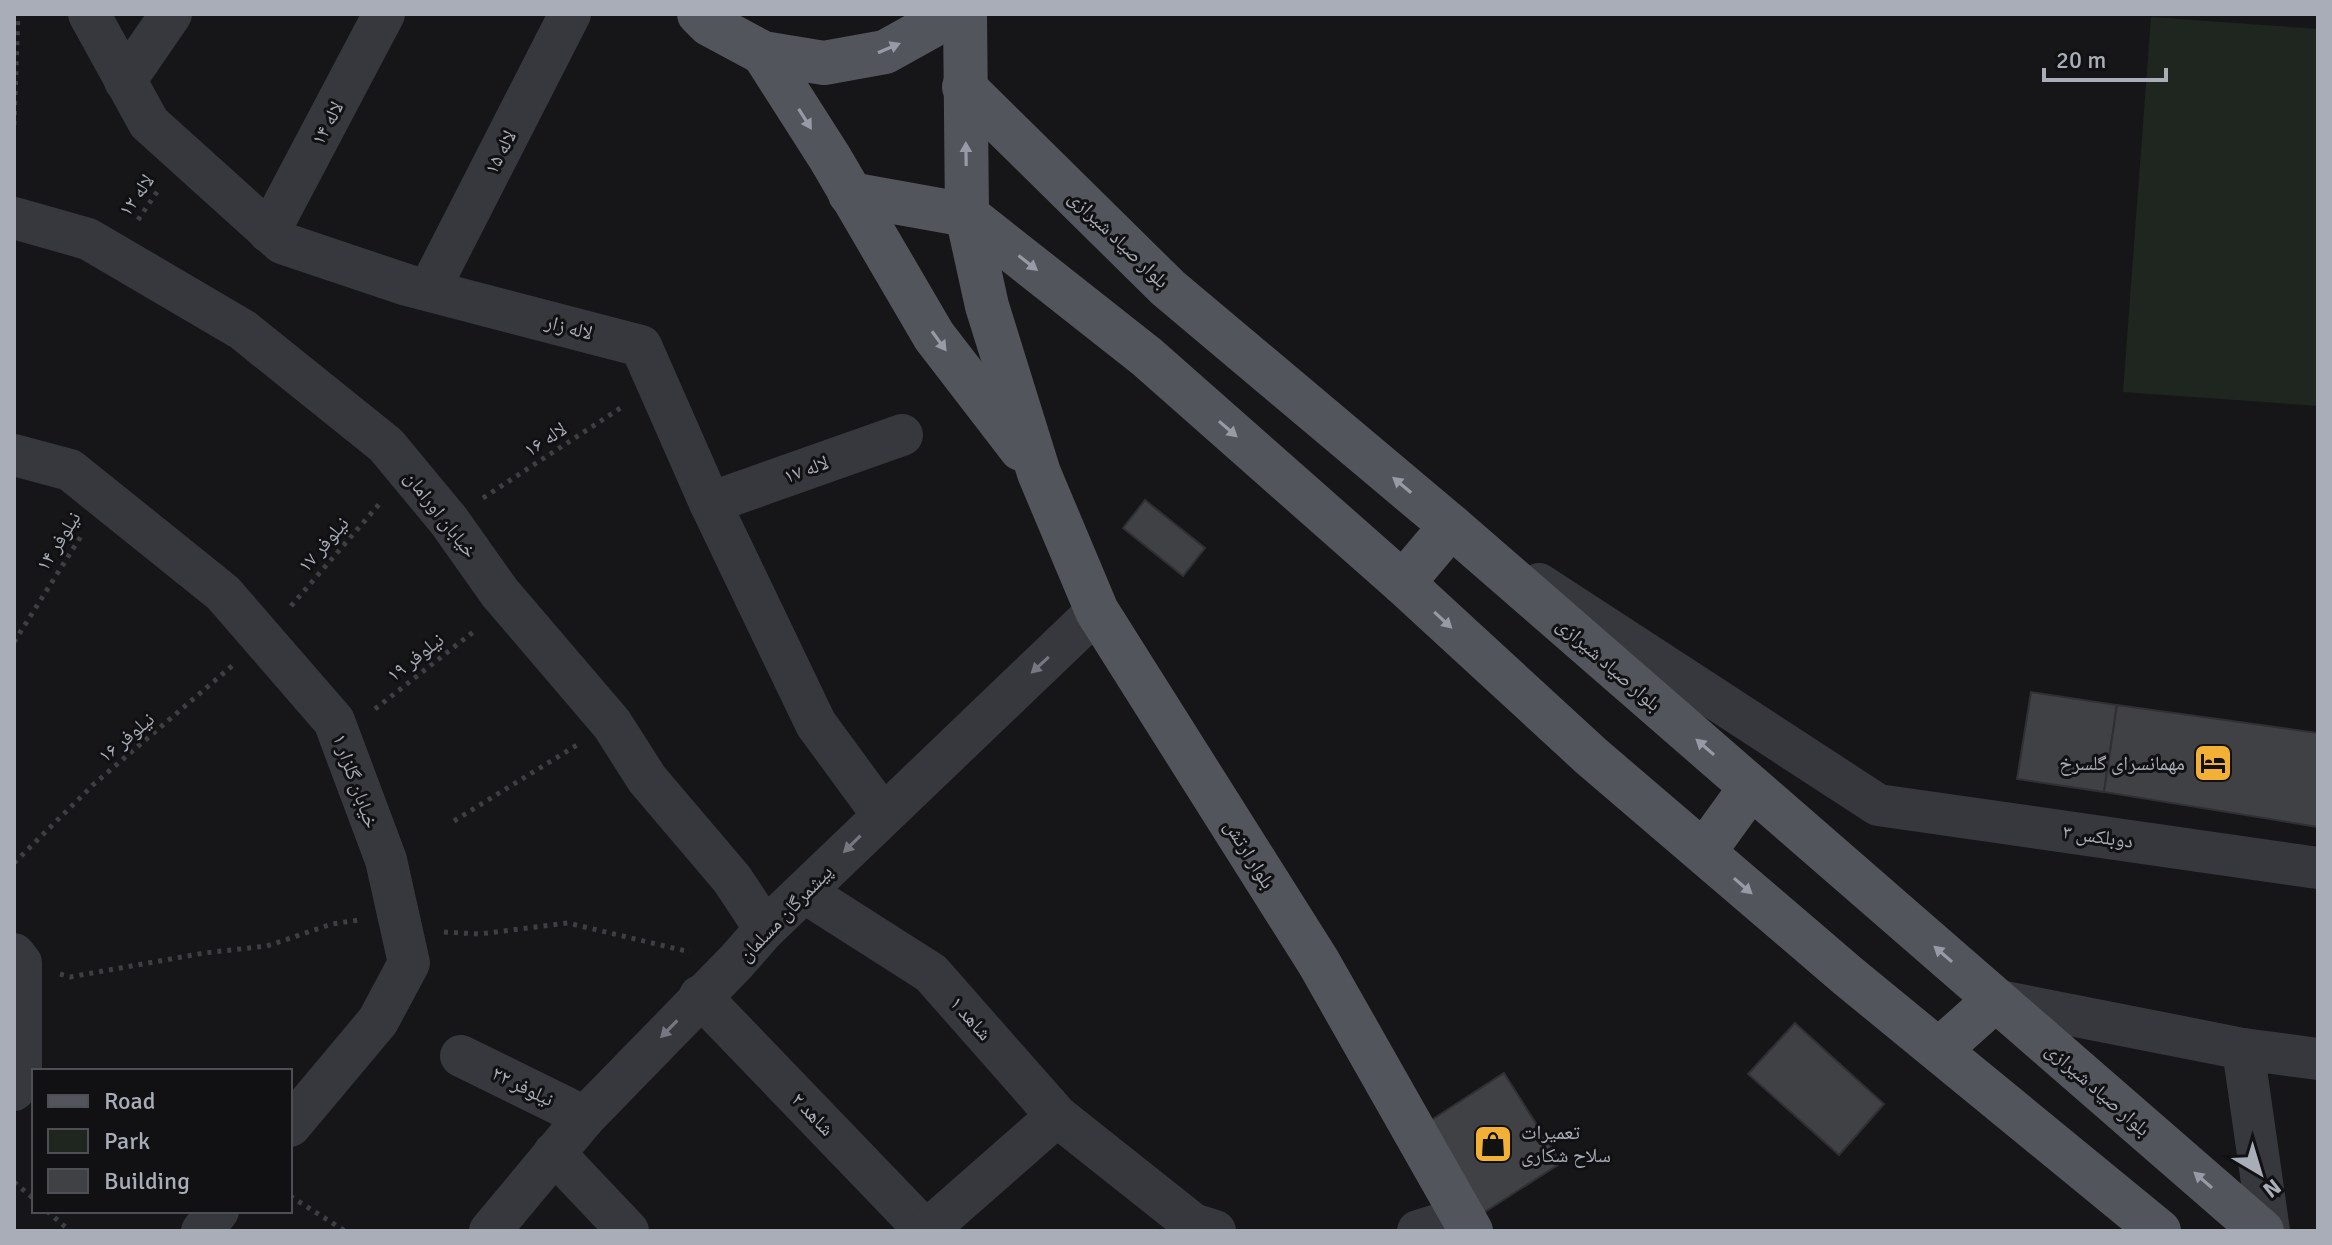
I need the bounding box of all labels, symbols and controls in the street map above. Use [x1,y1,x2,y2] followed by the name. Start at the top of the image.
[2044,32,2166,82] scale bar
[877,41,900,54] one-way arrow
[2056,45,2106,75] text: 20 m
[306,97,349,149] street label: لاله ۱۴
[797,108,811,130] one-way arrow
[479,126,522,178] street label: لاله ۱۵
[959,141,972,166] one-way arrow
[113,169,160,221] street label: لاله ۱۲
[1063,185,1174,294] street label: بلوار صیاد شیرازی
[1018,255,1038,271] one-way arrow
[541,309,595,346] street label: لاله زار
[931,331,946,352] one-way arrow
[519,416,571,462] street label: لاله ۱۶
[1218,420,1238,437] one-way arrow
[780,450,832,489] street label: لاله ۱۷
[399,466,483,563] street label: خیابان اورامان
[1392,477,1412,494] one-way arrow
[30,507,86,576] street label: نیلوفر ۱۴
[292,511,354,577] street label: نیلوفر ۱۷
[1434,611,1453,629] one-way arrow
[1551,612,1666,717] street label: بلوار صیاد شیرازی
[382,627,449,688] street label: نیلوفر ۱۹
[1031,655,1050,673] one-way arrow
[93,707,160,768] street label: نیلوفر ۱۶
[327,730,384,832] street label: خیابان گلزار ۱
[1695,739,1715,756] one-way arrow
[2192,742,2234,784] hotel icon: مهمانسرای گلسرخ
[2059,751,2185,776] place label: مهمانسرای گلسرخ
[1219,815,1280,893] street label: بلوار ارتش
[2061,819,2135,854] street label: دوبلکس ۳
[843,834,862,853] one-way arrow
[733,859,838,967] street label: پیشمرگان مسلمان
[1732,877,1752,894] one-way arrow
[1934,946,1953,964] one-way arrow
[944,991,997,1046] street label: شاهد ۱
[660,1019,679,1038] one-way arrow
[2040,1037,2155,1142] street label: بلوار صیاد شیرازی
[488,1061,558,1112] street label: نیلوفر ۲۲
[32,1069,292,1213] legend
[104,1086,155,1116] text: Road
[786,1087,839,1141] street label: شاهد ۲
[1521,1120,1611,1168] place label: تعمیرات سلاح شکاری
[1472,1123,1514,1165] shop icon: تعمیرات سلاح شکاری
[104,1126,150,1156] text: Park
[2220,1133,2300,1213] north arrow
[104,1166,190,1196] text: Building
[2193,1172,2213,1189] one-way arrow
[2258,1173,2286,1204] text: N

